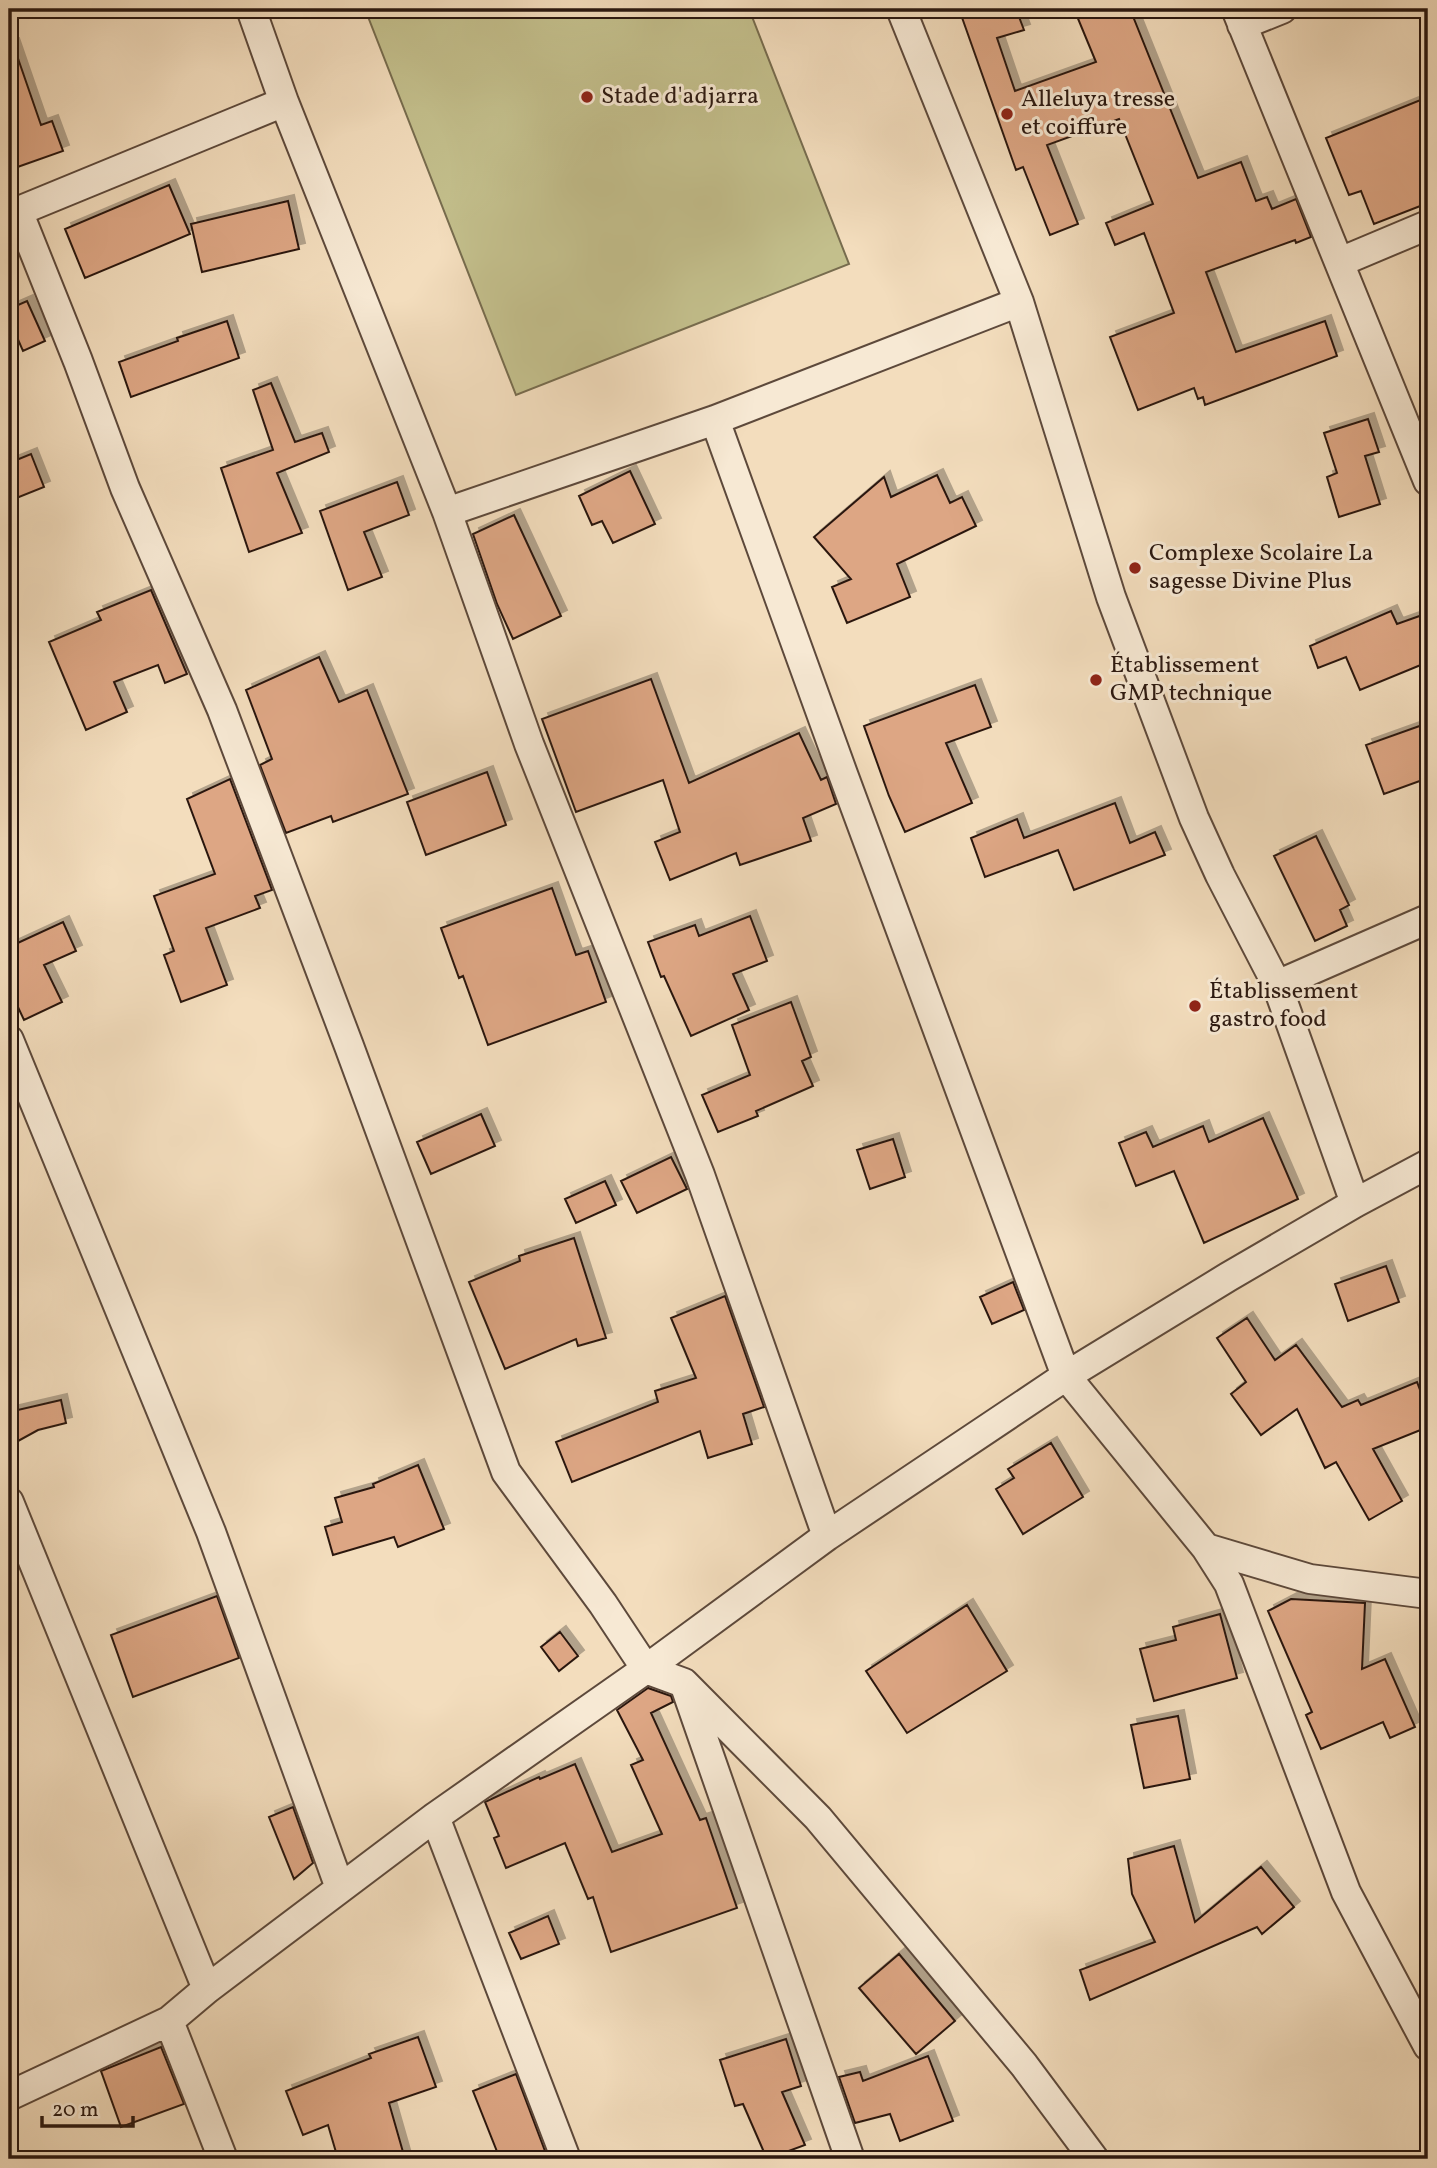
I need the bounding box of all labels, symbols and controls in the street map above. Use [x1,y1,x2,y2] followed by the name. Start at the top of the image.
[601,80,759,114] place label: Stade d'adjarra
[1021,83,1175,145] place label: Alleluya tresse et coiffure
[579,89,595,105] marker: Stade d'adjarra
[999,106,1015,122] marker: Alleluya tresse et coiffure
[1149,537,1373,599] place label: Complexe Scolaire La sagesse Divine Plus
[1127,560,1143,576] marker: Complexe Scolaire La sagesse Divine Plus
[1110,649,1272,711] place label: Établissement GMP technique
[1088,672,1104,688] marker: Établissement GMP technique
[1209,975,1358,1037] place label: Établissement gastro food
[1187,998,1203,1014] marker: Établissement gastro food
[42,2084,133,2128] scale bar
[52,2096,98,2125] text: 20 m

